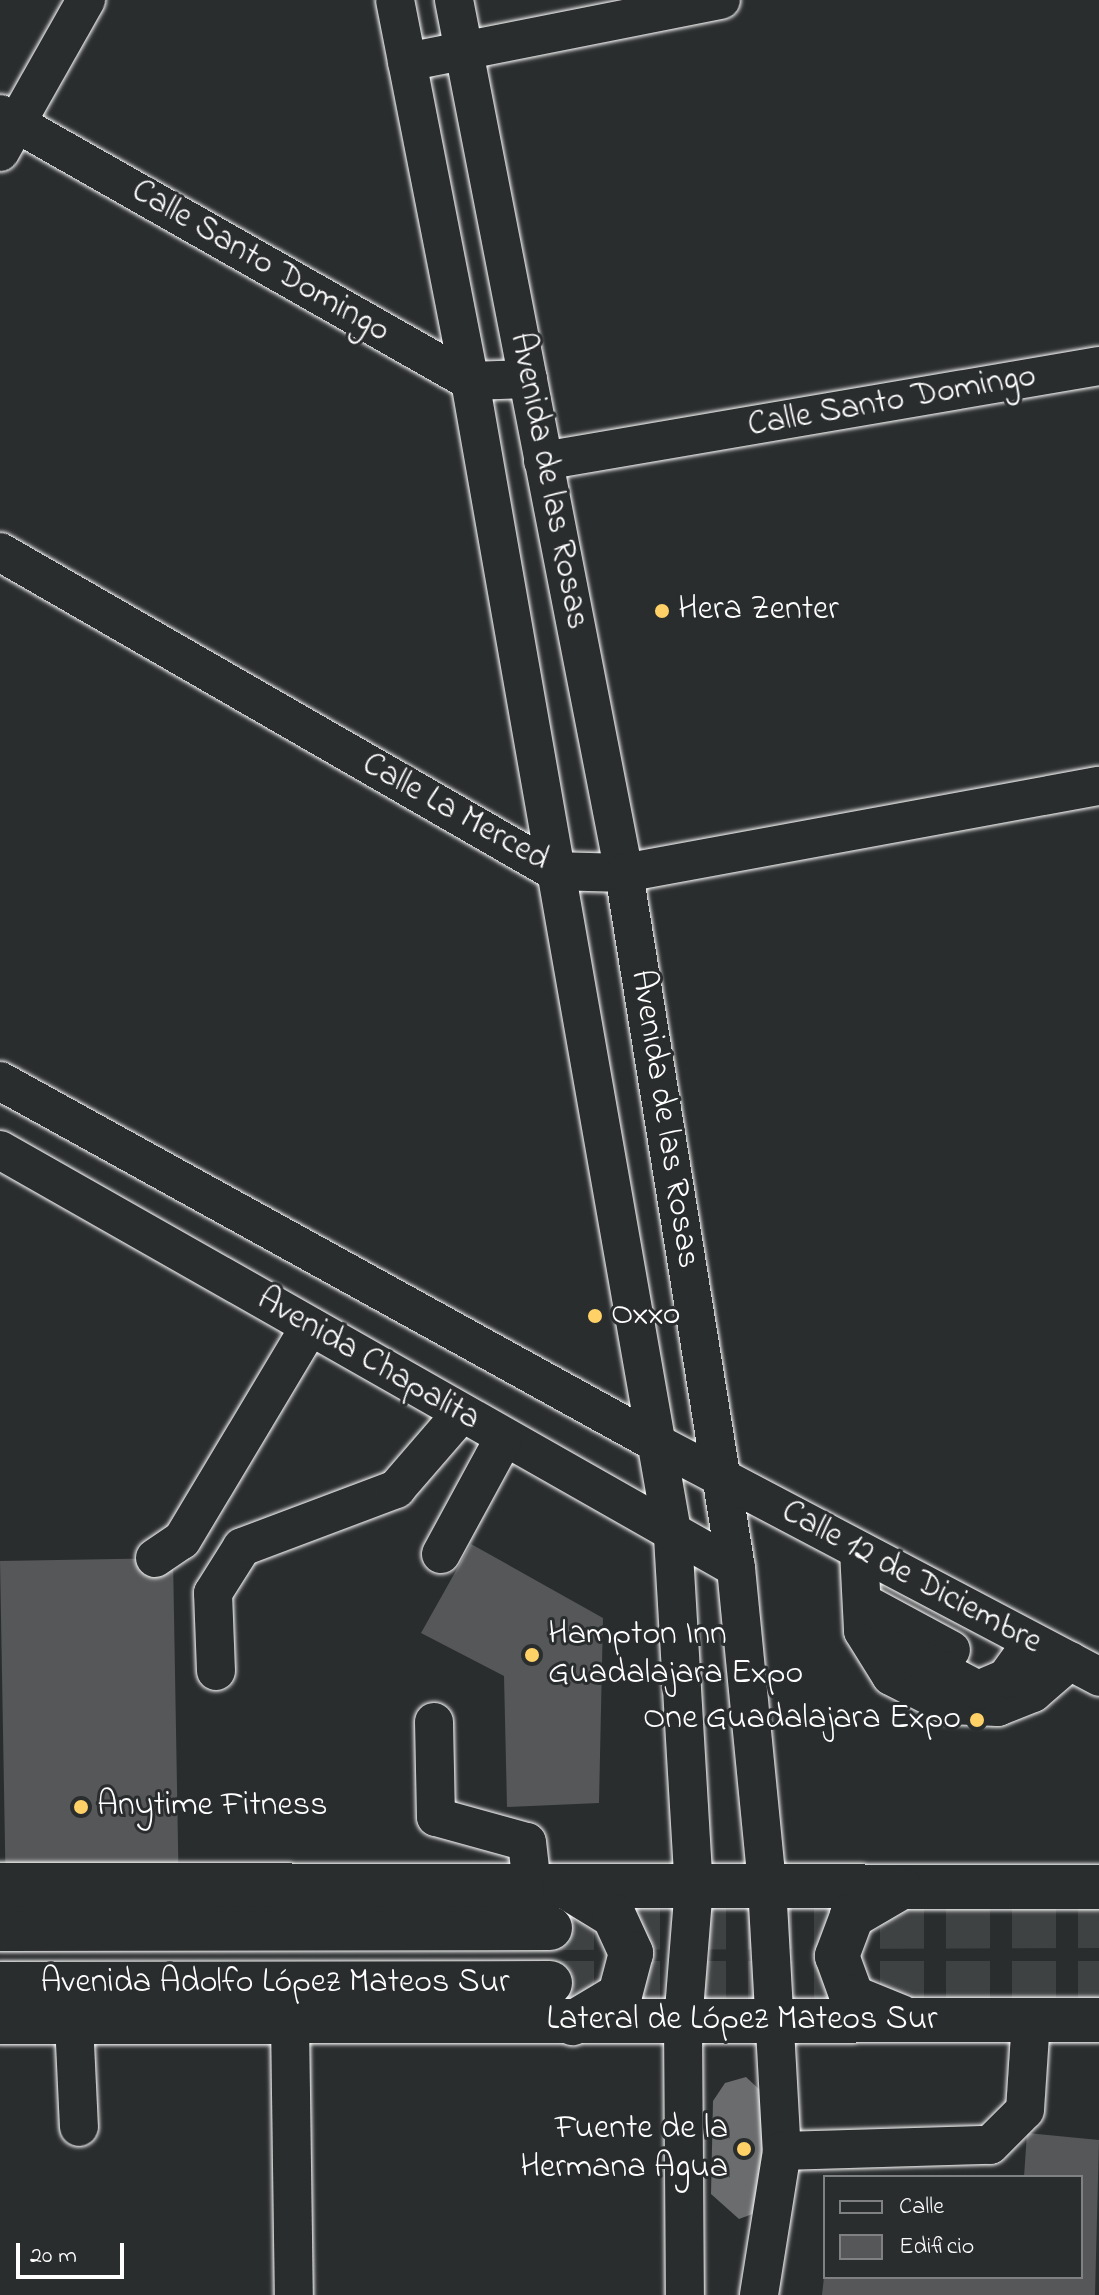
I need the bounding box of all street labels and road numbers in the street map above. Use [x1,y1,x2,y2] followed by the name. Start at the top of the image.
[124,171,396,353] street label: Calle Santo Domingo
[499,329,597,633] street label: Avenida de las Rosas
[745,357,1039,447] street label: Calle Santo Domingo
[354,745,556,881] street label: Calle La Merced
[620,967,708,1271] street label: Avenida de las Rosas
[249,1280,487,1440] street label: Avenida Chapalita
[774,1492,1048,1664] street label: Calle 12 de Diciembre
[40,1964,510,2004] street label: Avenida Adolfo López Mateos Sur
[546,2001,938,2041] street label: Lateral de López Mateos Sur

